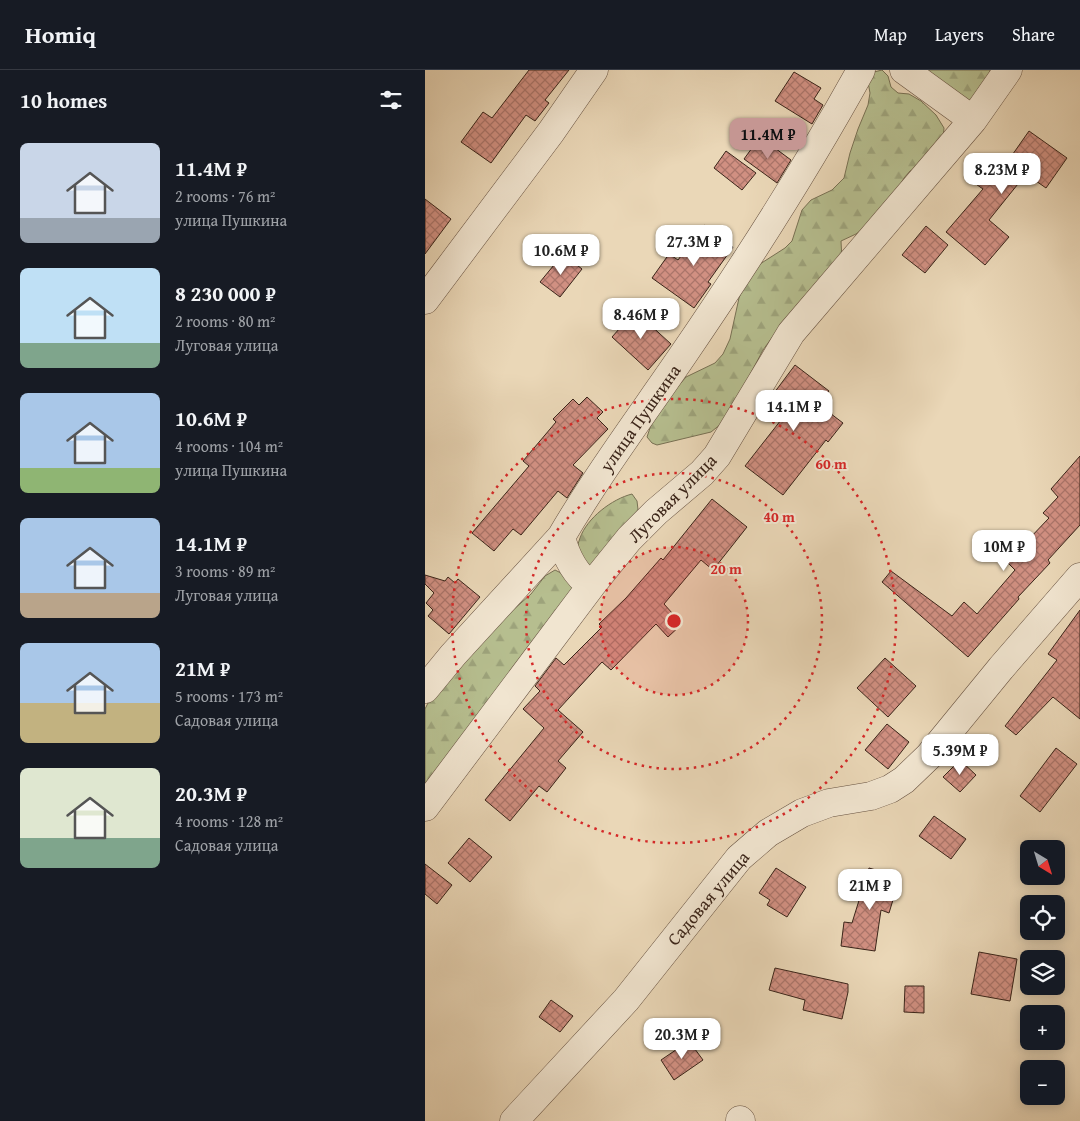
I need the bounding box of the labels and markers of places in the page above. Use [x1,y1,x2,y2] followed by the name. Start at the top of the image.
[722,118,814,160] pin: 11.4M ₽
[956,152,1048,195] pin: 8.23M ₽
[648,224,740,267] pin: 27.3M ₽
[515,234,607,276] pin: 10.6M ₽
[595,298,687,340] pin: 8.46M ₽
[748,390,840,432] pin: 14.1M ₽
[969,530,1039,572] pin: 10M ₽
[665,612,683,630] centre of rings
[914,734,1006,776] pin: 5.39M ₽
[835,868,905,911] pin: 21M ₽
[636,1018,728,1060] pin: 20.3M ₽

